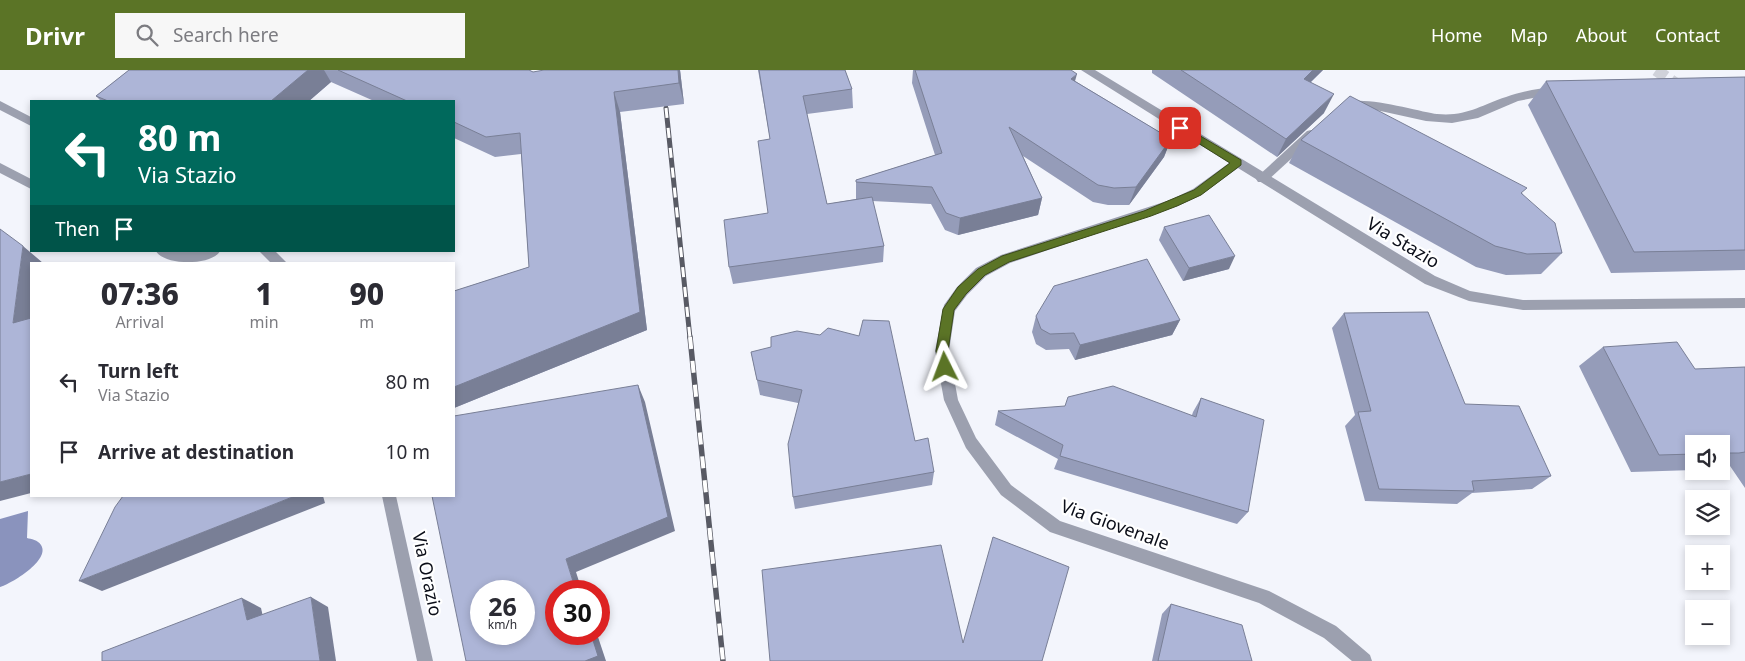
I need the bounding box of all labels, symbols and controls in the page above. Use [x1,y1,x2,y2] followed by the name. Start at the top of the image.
[115,13,465,58] search box
[25,19,85,52] text: Drivr
[133,21,161,49] icon: search
[173,22,279,48] text: Search here
[1431,23,1482,47] text: Home
[1510,23,1548,47] text: Map
[1576,23,1627,47] text: About
[1655,23,1720,47] text: Contact
[1159,107,1201,149] pin
[138,114,221,161] text: 80 m
[1166,114,1194,142] icon: arrive
[55,120,120,185] icon: left
[138,159,237,189] text: Via Stazio
[1363,211,1444,273] street label: Via Stazio
[110,215,138,243] icon: arrive
[55,216,100,242] text: Then
[101,273,179,314] text: 07:36
[255,273,273,314] text: 1
[349,273,384,314] text: 90
[115,311,164,333] text: Arrival
[250,311,279,333] text: min
[359,311,374,333] text: m
[918,340,970,392] position arrow
[98,358,179,384] text: Turn left
[55,368,83,396] icon: left
[386,369,430,395] text: 80 m
[98,384,170,406] text: Via Stazio
[1685,435,1730,645] map controls
[1685,435,1730,480] button: sound
[55,438,83,466] icon: arrive
[98,439,294,465] text: Arrive at destination
[386,439,430,465] text: 10 m
[1685,490,1730,535] button: layers
[1058,493,1173,555] street label: Via Giovenale
[407,530,449,618] street label: Via Orazio
[1685,545,1730,590] button: +
[545,580,610,645] speed limit sign: 30
[488,589,517,623] text: 26
[1685,600,1730,645] button: −
[488,616,517,633] text: km/h

